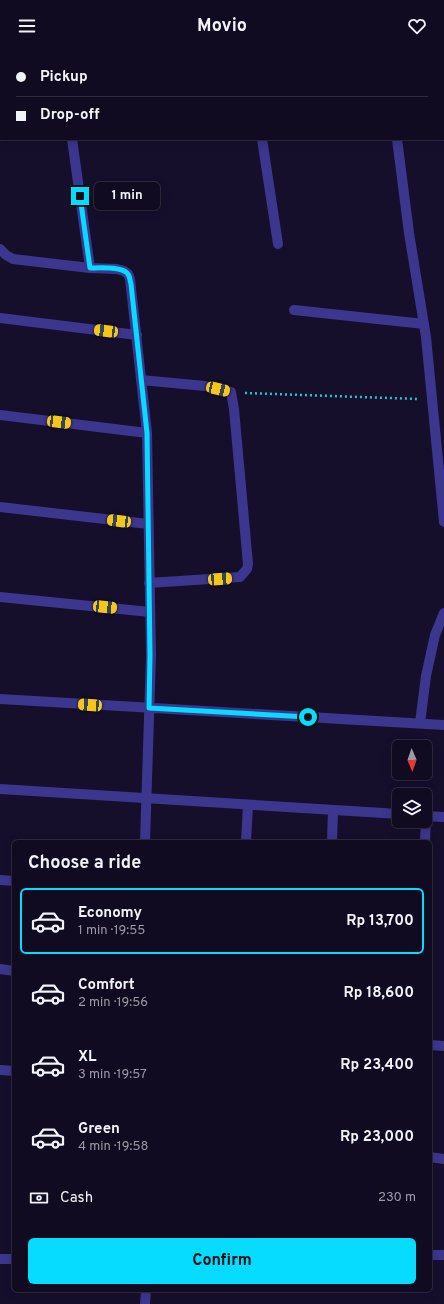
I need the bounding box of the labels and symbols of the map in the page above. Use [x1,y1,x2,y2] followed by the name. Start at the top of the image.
[94,182,160,210] callout: 1 min
[71,187,89,205] route end
[93,324,119,338] car
[205,380,231,398] car
[46,415,72,429] car
[106,514,132,528] car
[208,572,232,586] car
[92,600,118,614] car
[78,698,102,712] car
[299,708,317,726] route start
[392,740,432,780] north arrow

